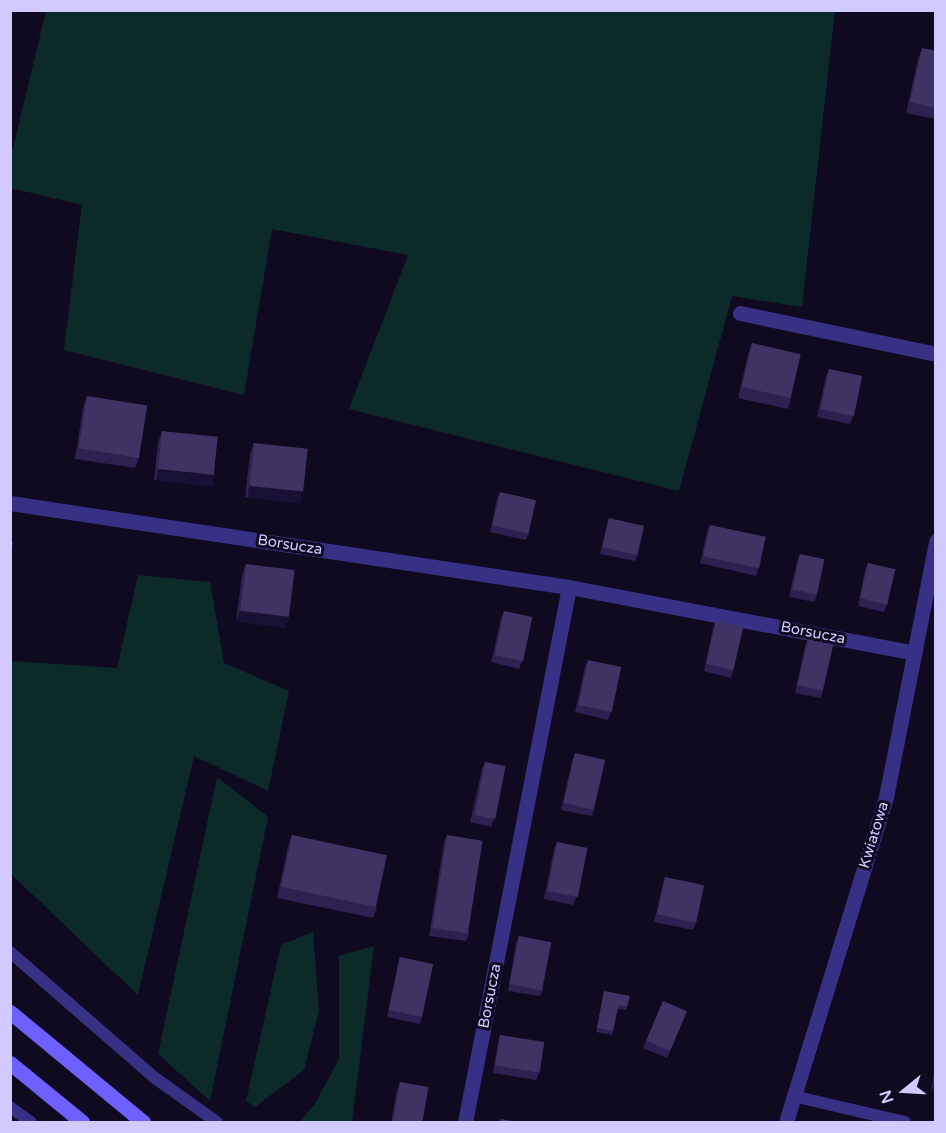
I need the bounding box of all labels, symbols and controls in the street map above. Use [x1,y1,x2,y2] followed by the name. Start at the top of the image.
[256,531,324,559] street label: Borsucza
[779,618,847,648] street label: Borsucza
[855,799,893,871] street label: Kwiatowa
[475,962,505,1030] street label: Borsucza
[874,1061,934,1121] north arrow
[875,1087,898,1106] text: N

